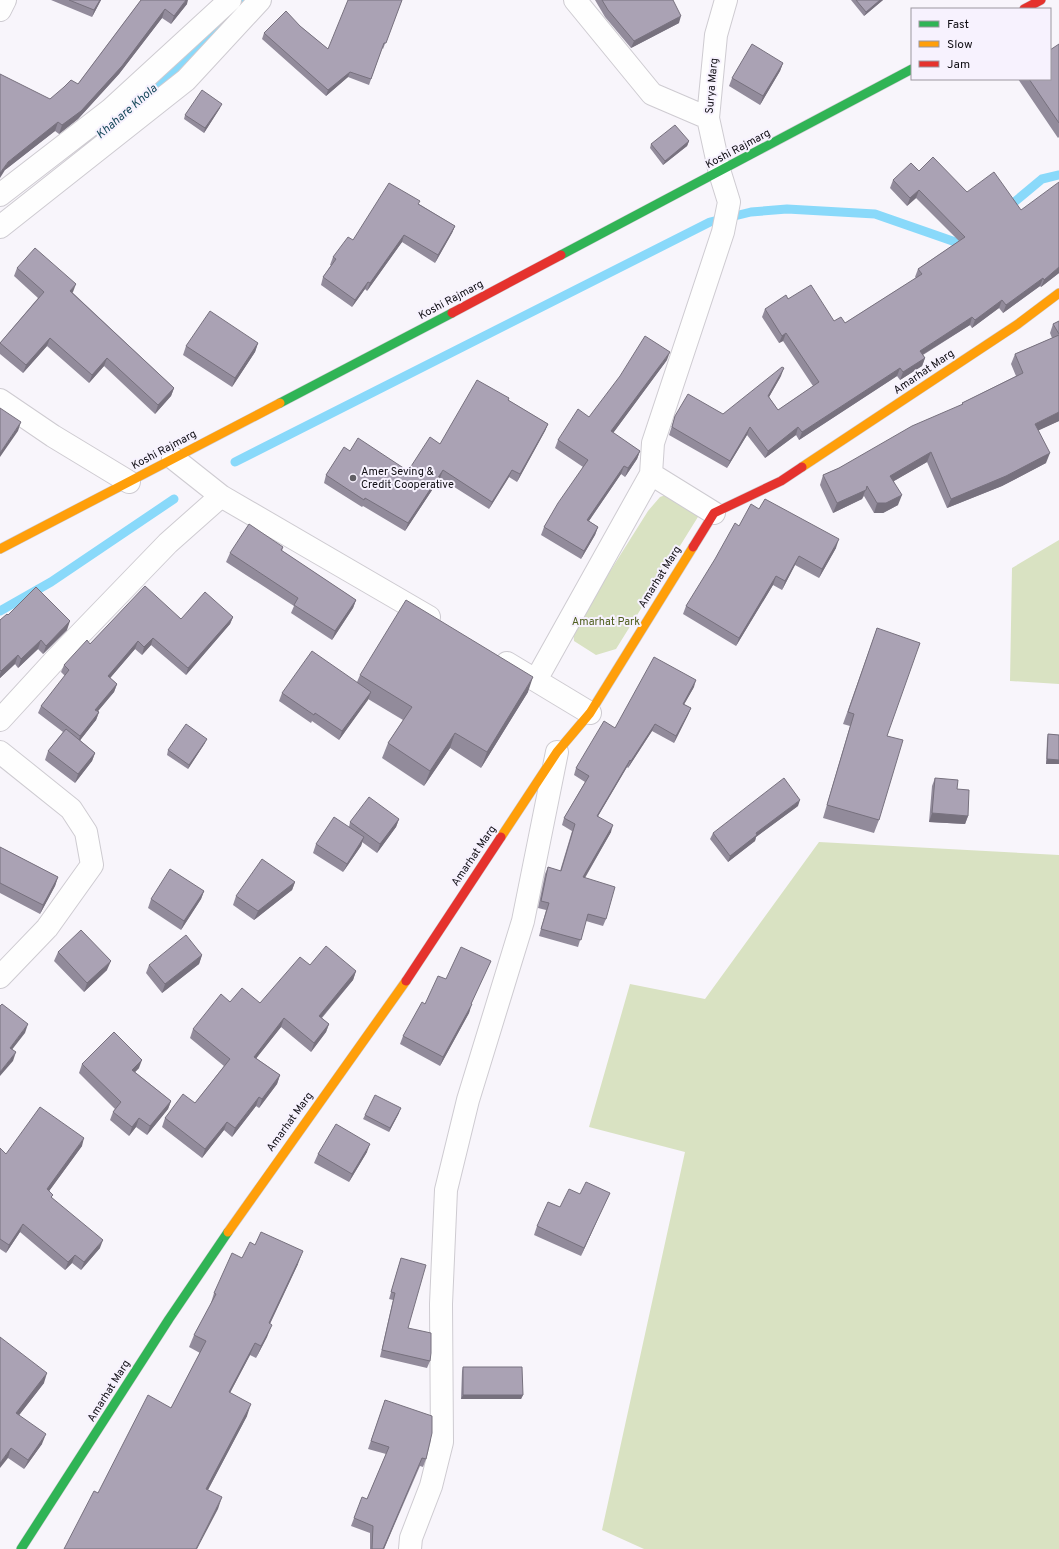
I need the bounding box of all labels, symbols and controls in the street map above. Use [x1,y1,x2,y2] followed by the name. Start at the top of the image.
[911,8,1051,80] legend
[947,17,969,33] text: Fast
[947,37,973,53] text: Slow
[947,57,970,73] text: Jam
[703,58,721,114] street label: Surya Marg
[93,81,162,143] water label: Khahare Khola
[703,126,773,172] street label: Koshi Rajmarg
[416,277,486,323] street label: Koshi Rajmarg
[891,347,957,397] street label: Amarhat Marg
[129,427,199,473] street label: Koshi Rajmarg
[361,465,454,492] place label: Amer Seving & Credit Cooperative
[348,473,358,483] marker: Amer Seving & Credit Cooperative
[635,544,685,610] street label: Amarhat Marg
[572,615,640,629] park label: Amarhat Park
[449,823,499,889] street label: Amarhat Marg
[264,1089,316,1155] street label: Amarhat Marg
[84,1358,134,1424] street label: Amarhat Marg

